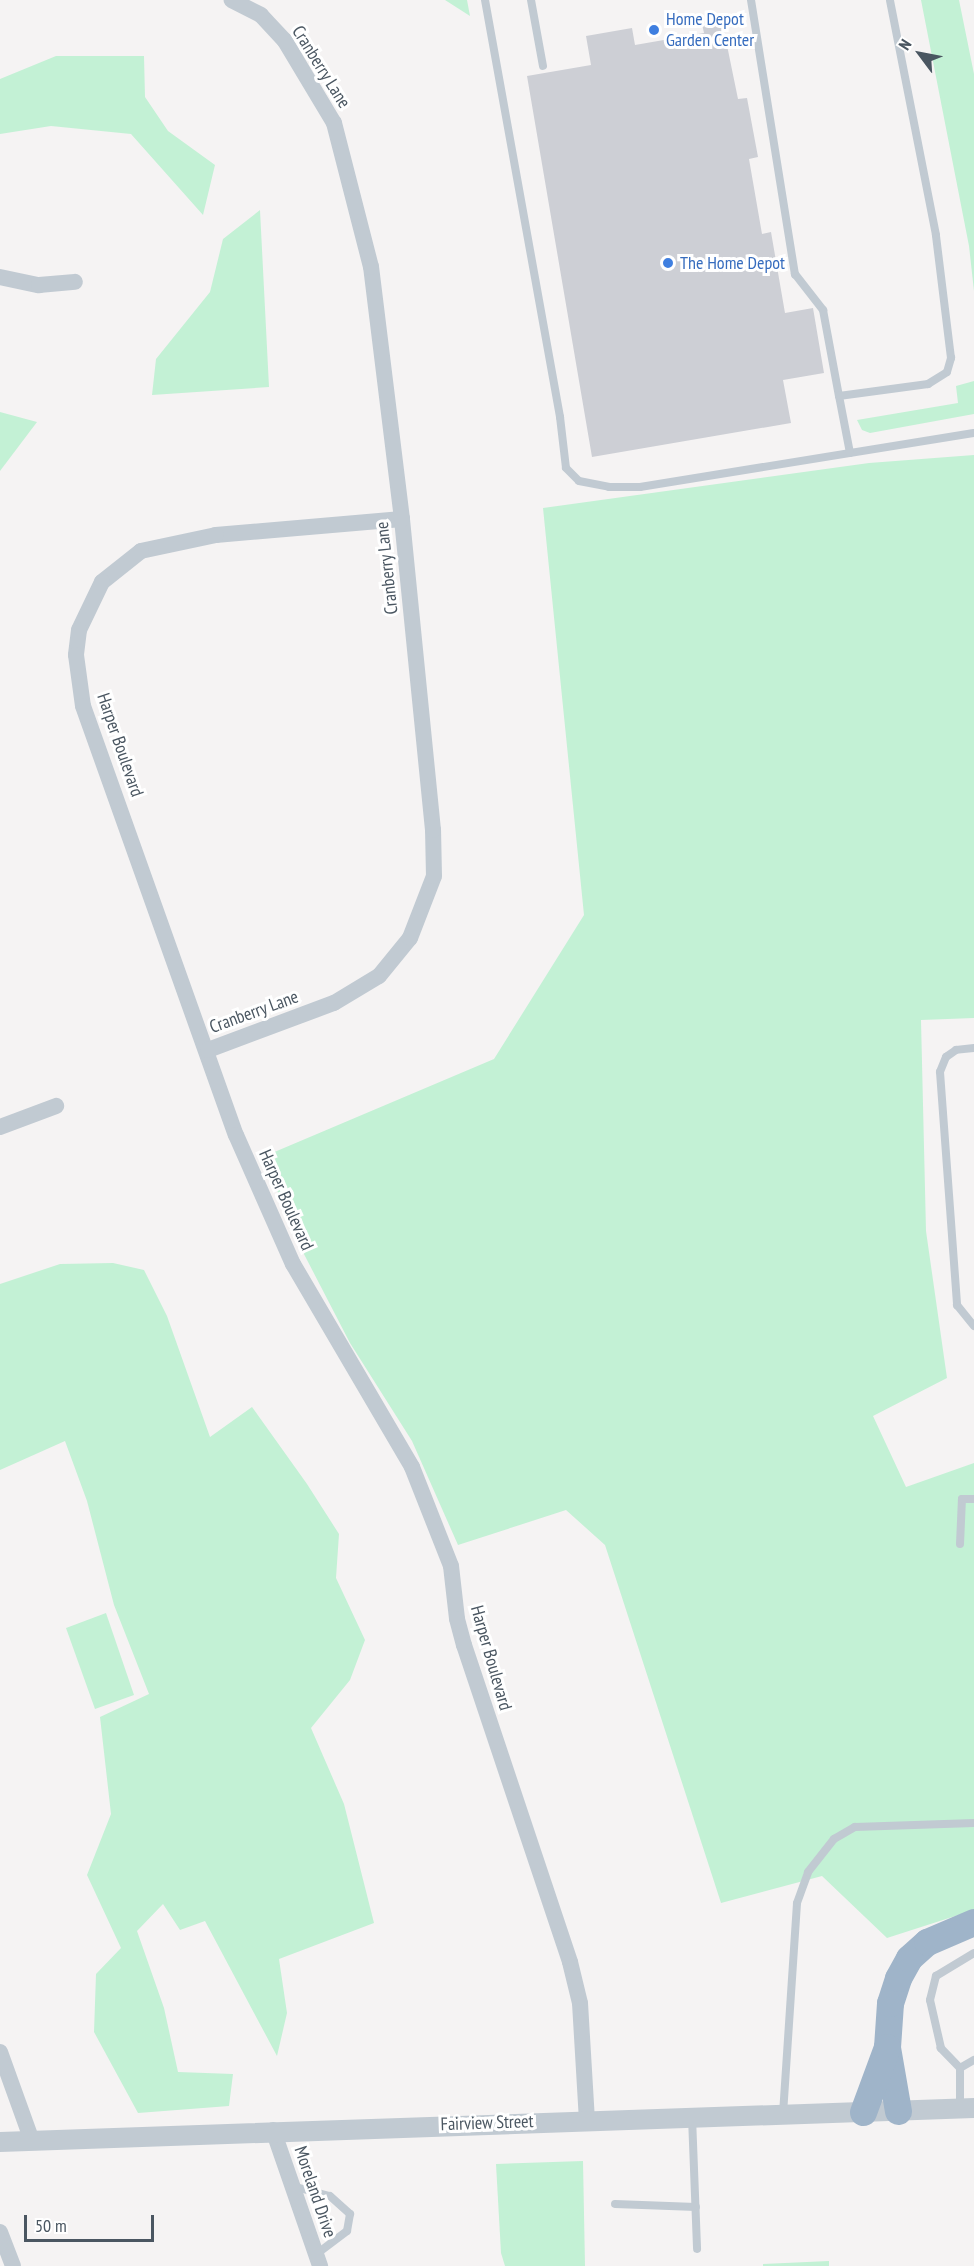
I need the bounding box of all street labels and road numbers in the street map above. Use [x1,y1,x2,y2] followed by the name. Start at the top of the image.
[287,22,355,112] street label: Cranberry Lane
[371,520,403,616] street label: Cranberry Lane
[92,690,148,800] street label: Harper Boulevard
[206,986,302,1038] street label: Cranberry Lane
[254,1146,318,1254] street label: Harper Boulevard
[466,1603,516,1713] street label: Harper Boulevard
[440,2111,534,2135] street label: Fairview Street
[289,2143,341,2241] street label: Moreland Drive

